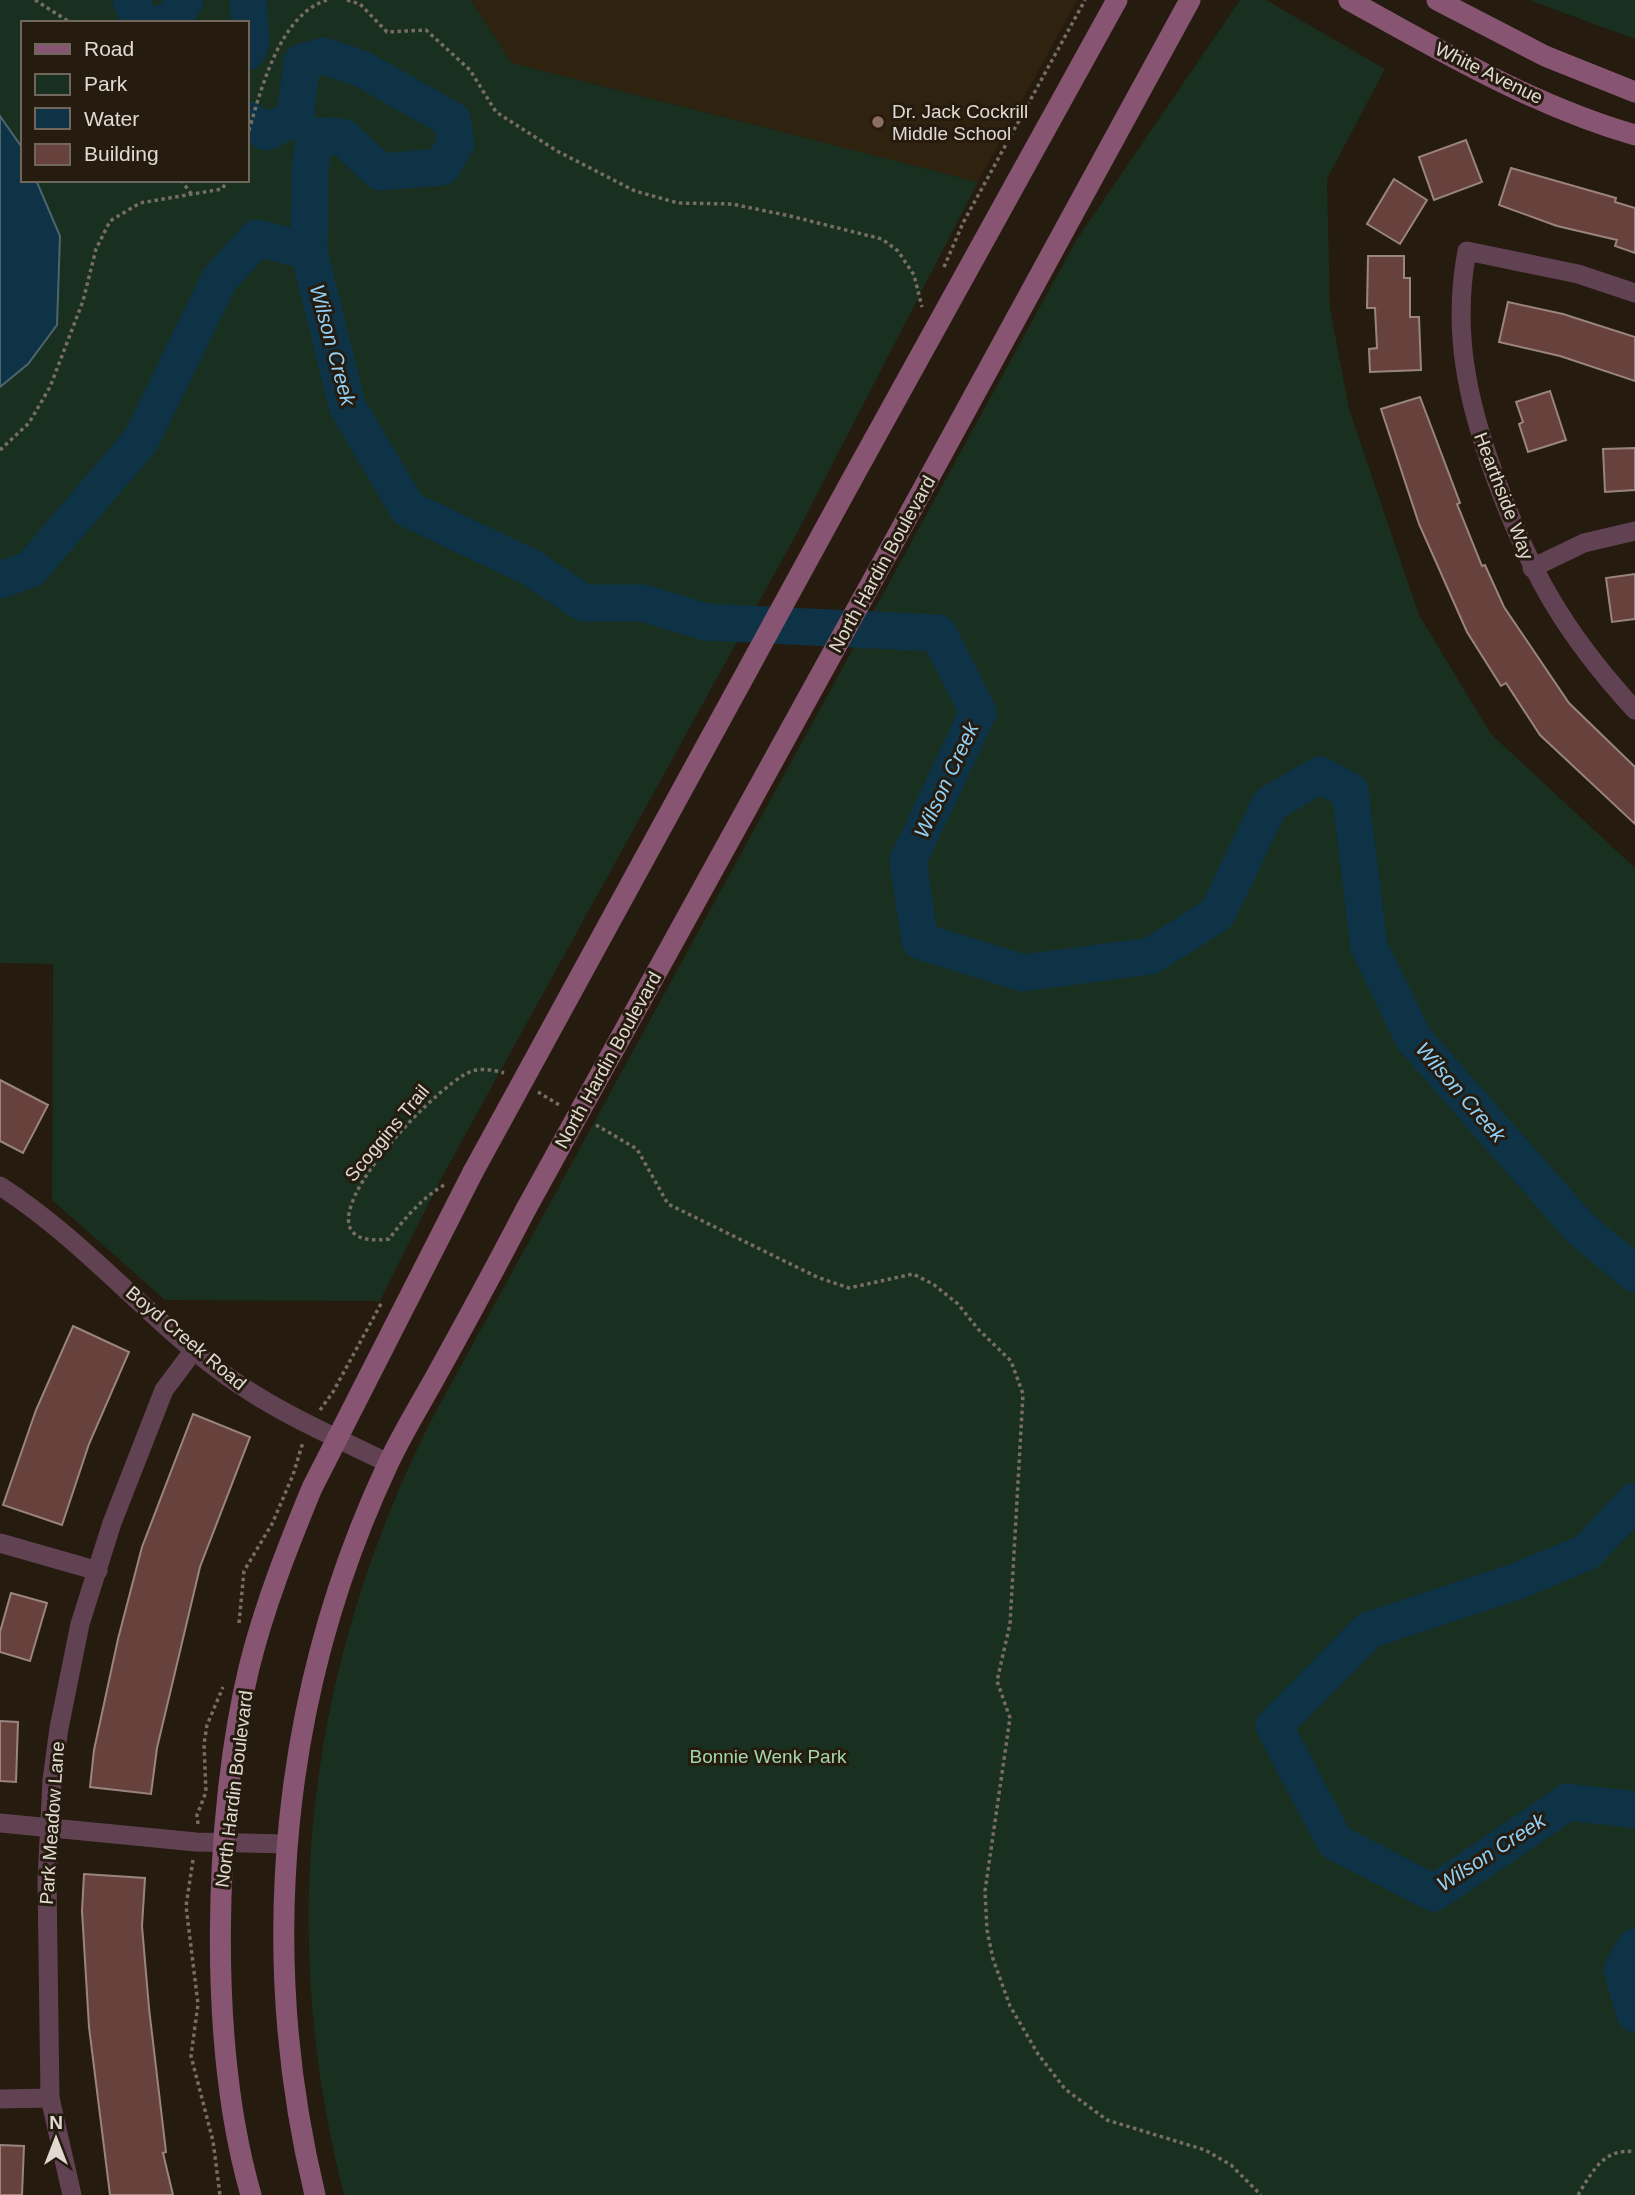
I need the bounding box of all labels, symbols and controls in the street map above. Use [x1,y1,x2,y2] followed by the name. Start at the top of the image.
[21,21,248,182] legend
[84,37,134,60] text: Road
[1432,38,1546,108] street label: White Avenue
[84,72,128,95] text: Park
[892,101,1028,144] place label: Dr. Jack Cockrill Middle School
[84,107,139,130] text: Water
[870,114,886,130] marker: Dr. Jack Cockrill Middle School
[84,142,159,165] text: Building
[306,282,361,410] water label: Wilson Creek
[1470,429,1538,563] street label: Hearthside Way
[825,472,939,656] street label: North Hardin Boulevard
[909,717,983,841] water label: Wilson Creek
[551,968,665,1152] street label: North Hardin Boulevard
[1411,1037,1512,1148] water label: Wilson Creek
[341,1081,433,1185] street label: Scoggins Trail
[122,1282,250,1394] street label: Boyd Creek Road
[211,1689,257,1889] street label: North Hardin Boulevard
[36,1741,68,1905] street label: Park Meadow Lane
[689,1746,847,1767] park label: Bonnie Wenk Park
[1432,1808,1551,1896] water label: Wilson Creek
[21,2104,91,2174] north arrow
[49,2112,63,2133] text: N

